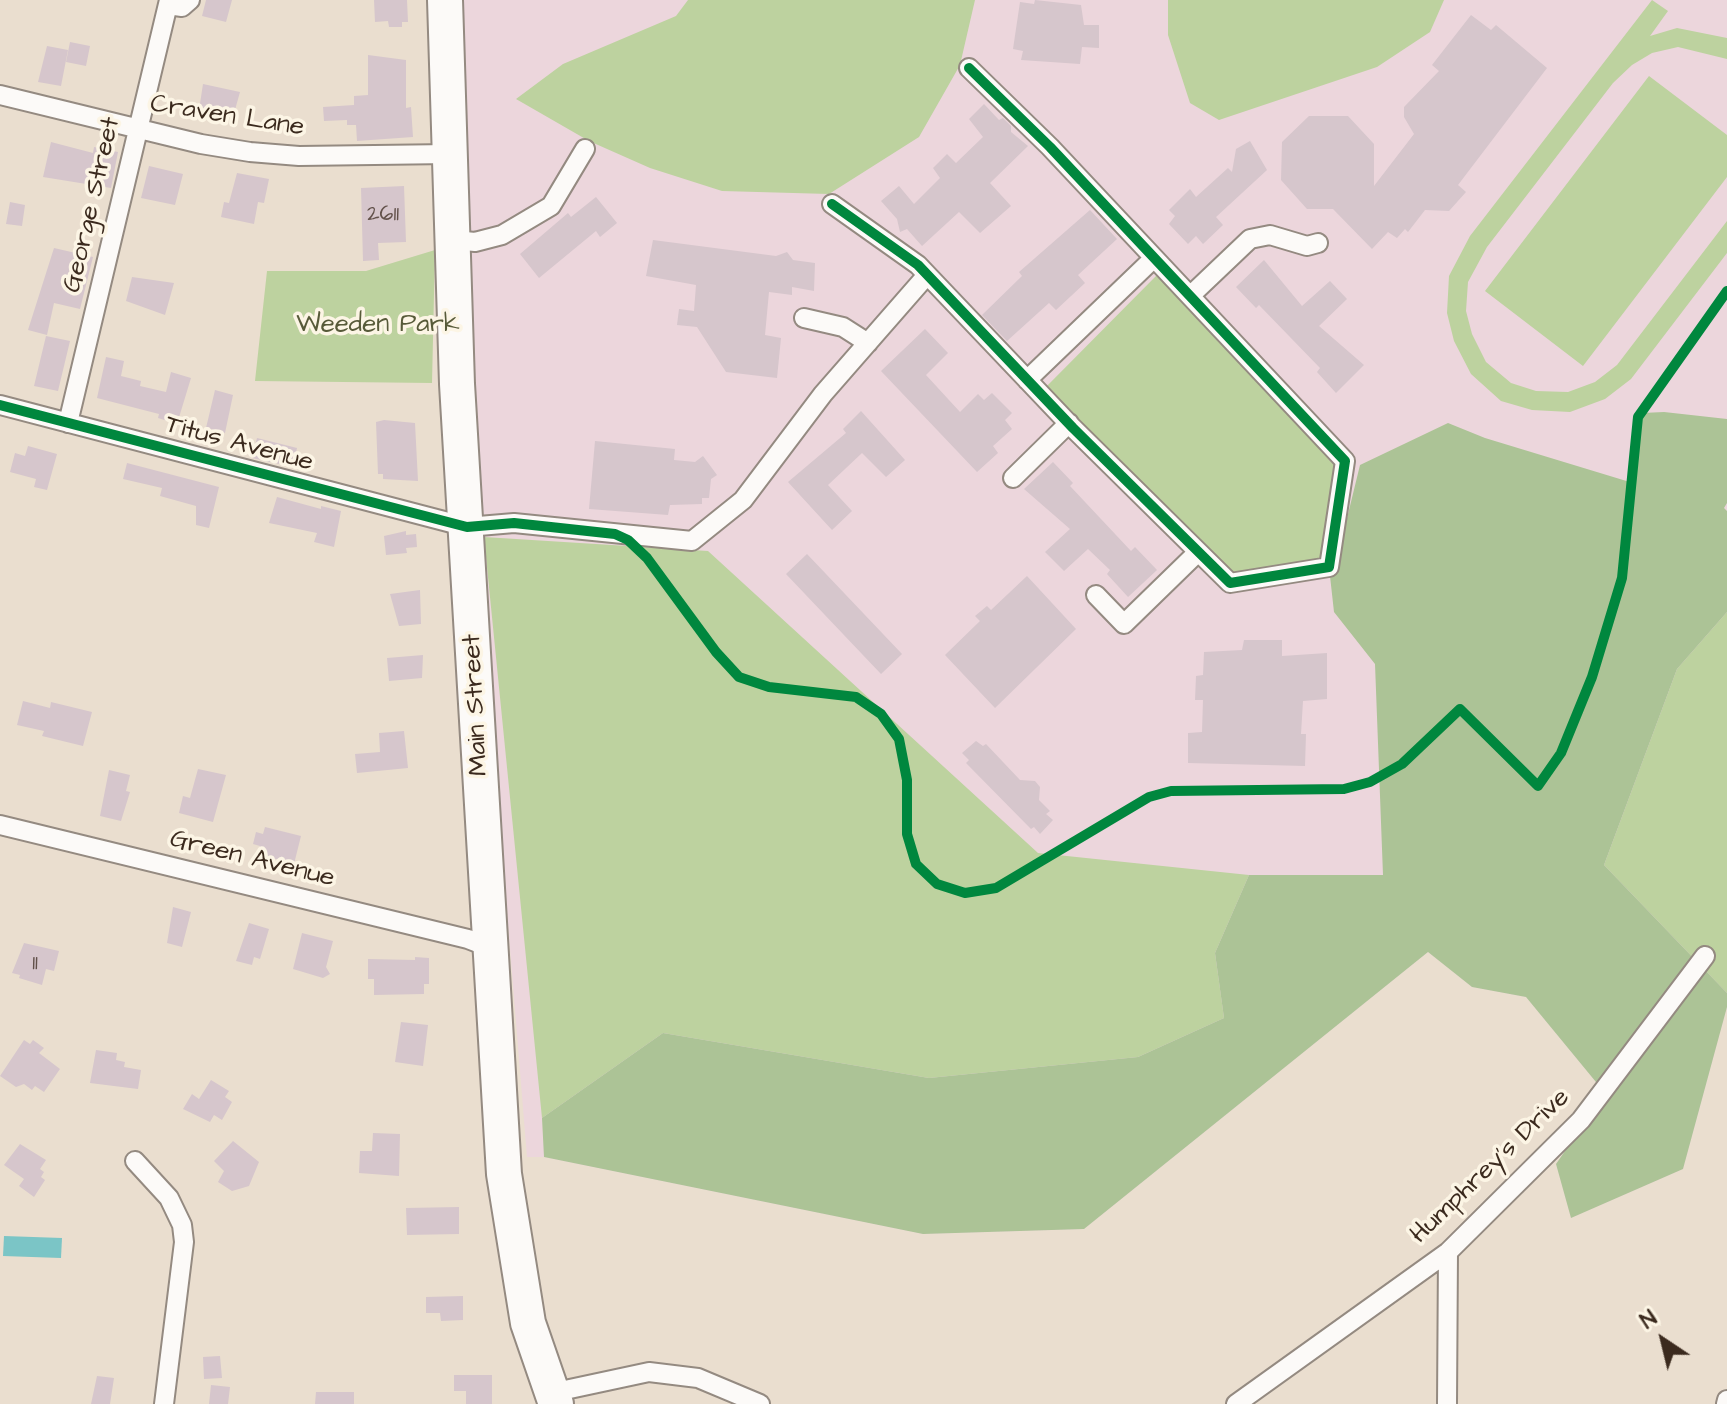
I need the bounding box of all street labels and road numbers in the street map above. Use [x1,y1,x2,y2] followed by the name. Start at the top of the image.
[148,89,306,145] street label: Craven Lane
[58,114,128,296] street label: George Street
[162,410,316,480] street label: Titus Avenue
[458,633,496,777] street label: Main Street
[167,824,337,896] street label: Green Avenue
[1405,1083,1577,1251] street label: Humphrey's Drive

